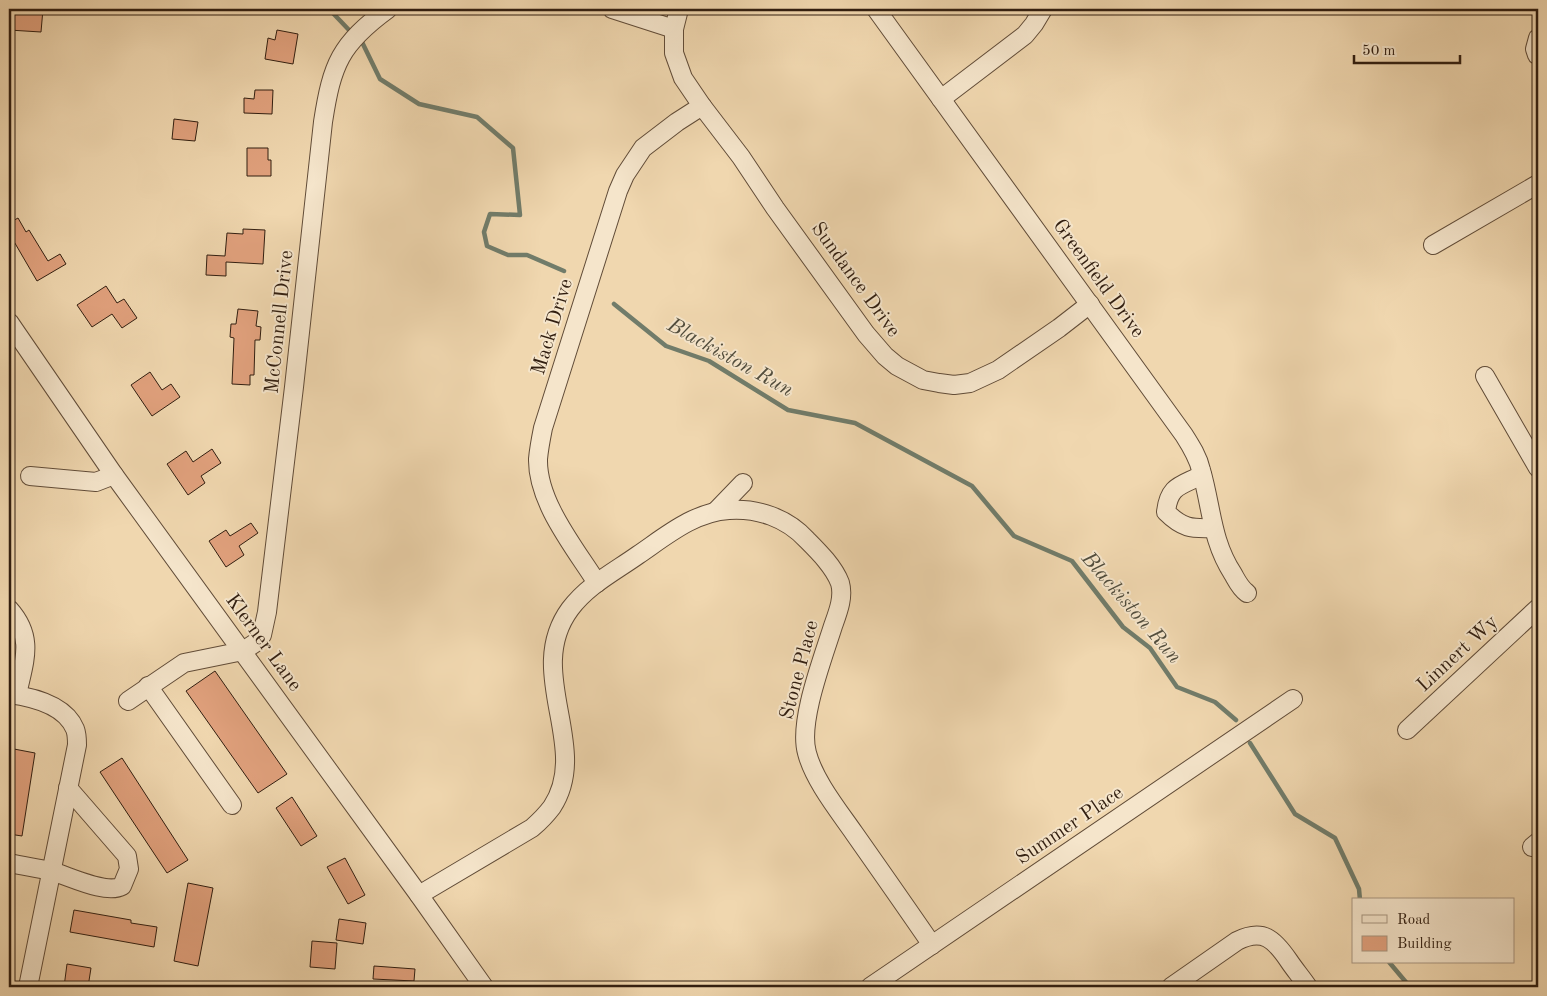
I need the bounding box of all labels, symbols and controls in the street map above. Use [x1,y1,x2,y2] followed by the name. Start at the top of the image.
[1354,32,1461,64] scale bar
[1362,44,1396,59] text: 50 m
[1048,216,1148,342] street label: Greenfield Drive
[807,219,903,341] street label: Sundance Drive
[263,249,297,395] street label: McConnell Drive
[529,277,577,377] street label: Mack Drive
[663,314,796,401] water label: Blackiston Run
[1076,547,1185,668] water label: Blackiston Run
[221,591,305,695] street label: Klerner Lane
[1414,612,1503,696] street label: Linnert Wy
[777,618,823,722] street label: Stone Place
[1013,783,1127,869] street label: Summer Place
[1352,898,1514,964] legend
[1397,913,1431,928] text: Road
[1397,937,1452,952] text: Building

